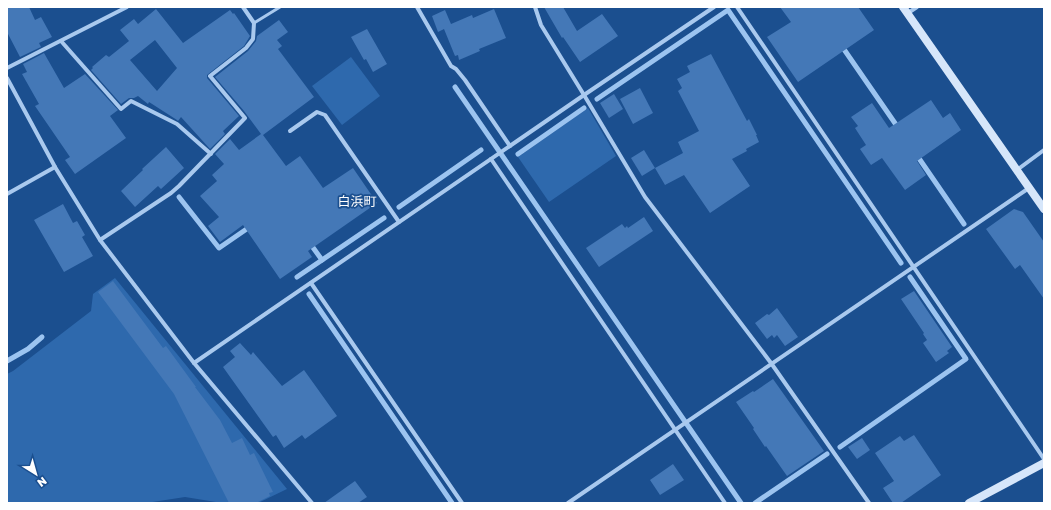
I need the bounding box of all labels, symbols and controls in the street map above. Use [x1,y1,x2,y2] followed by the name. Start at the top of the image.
[337,193,377,209] district label: 白浜町
[16,454,56,494] north arrow
[35,475,50,490] text: N

